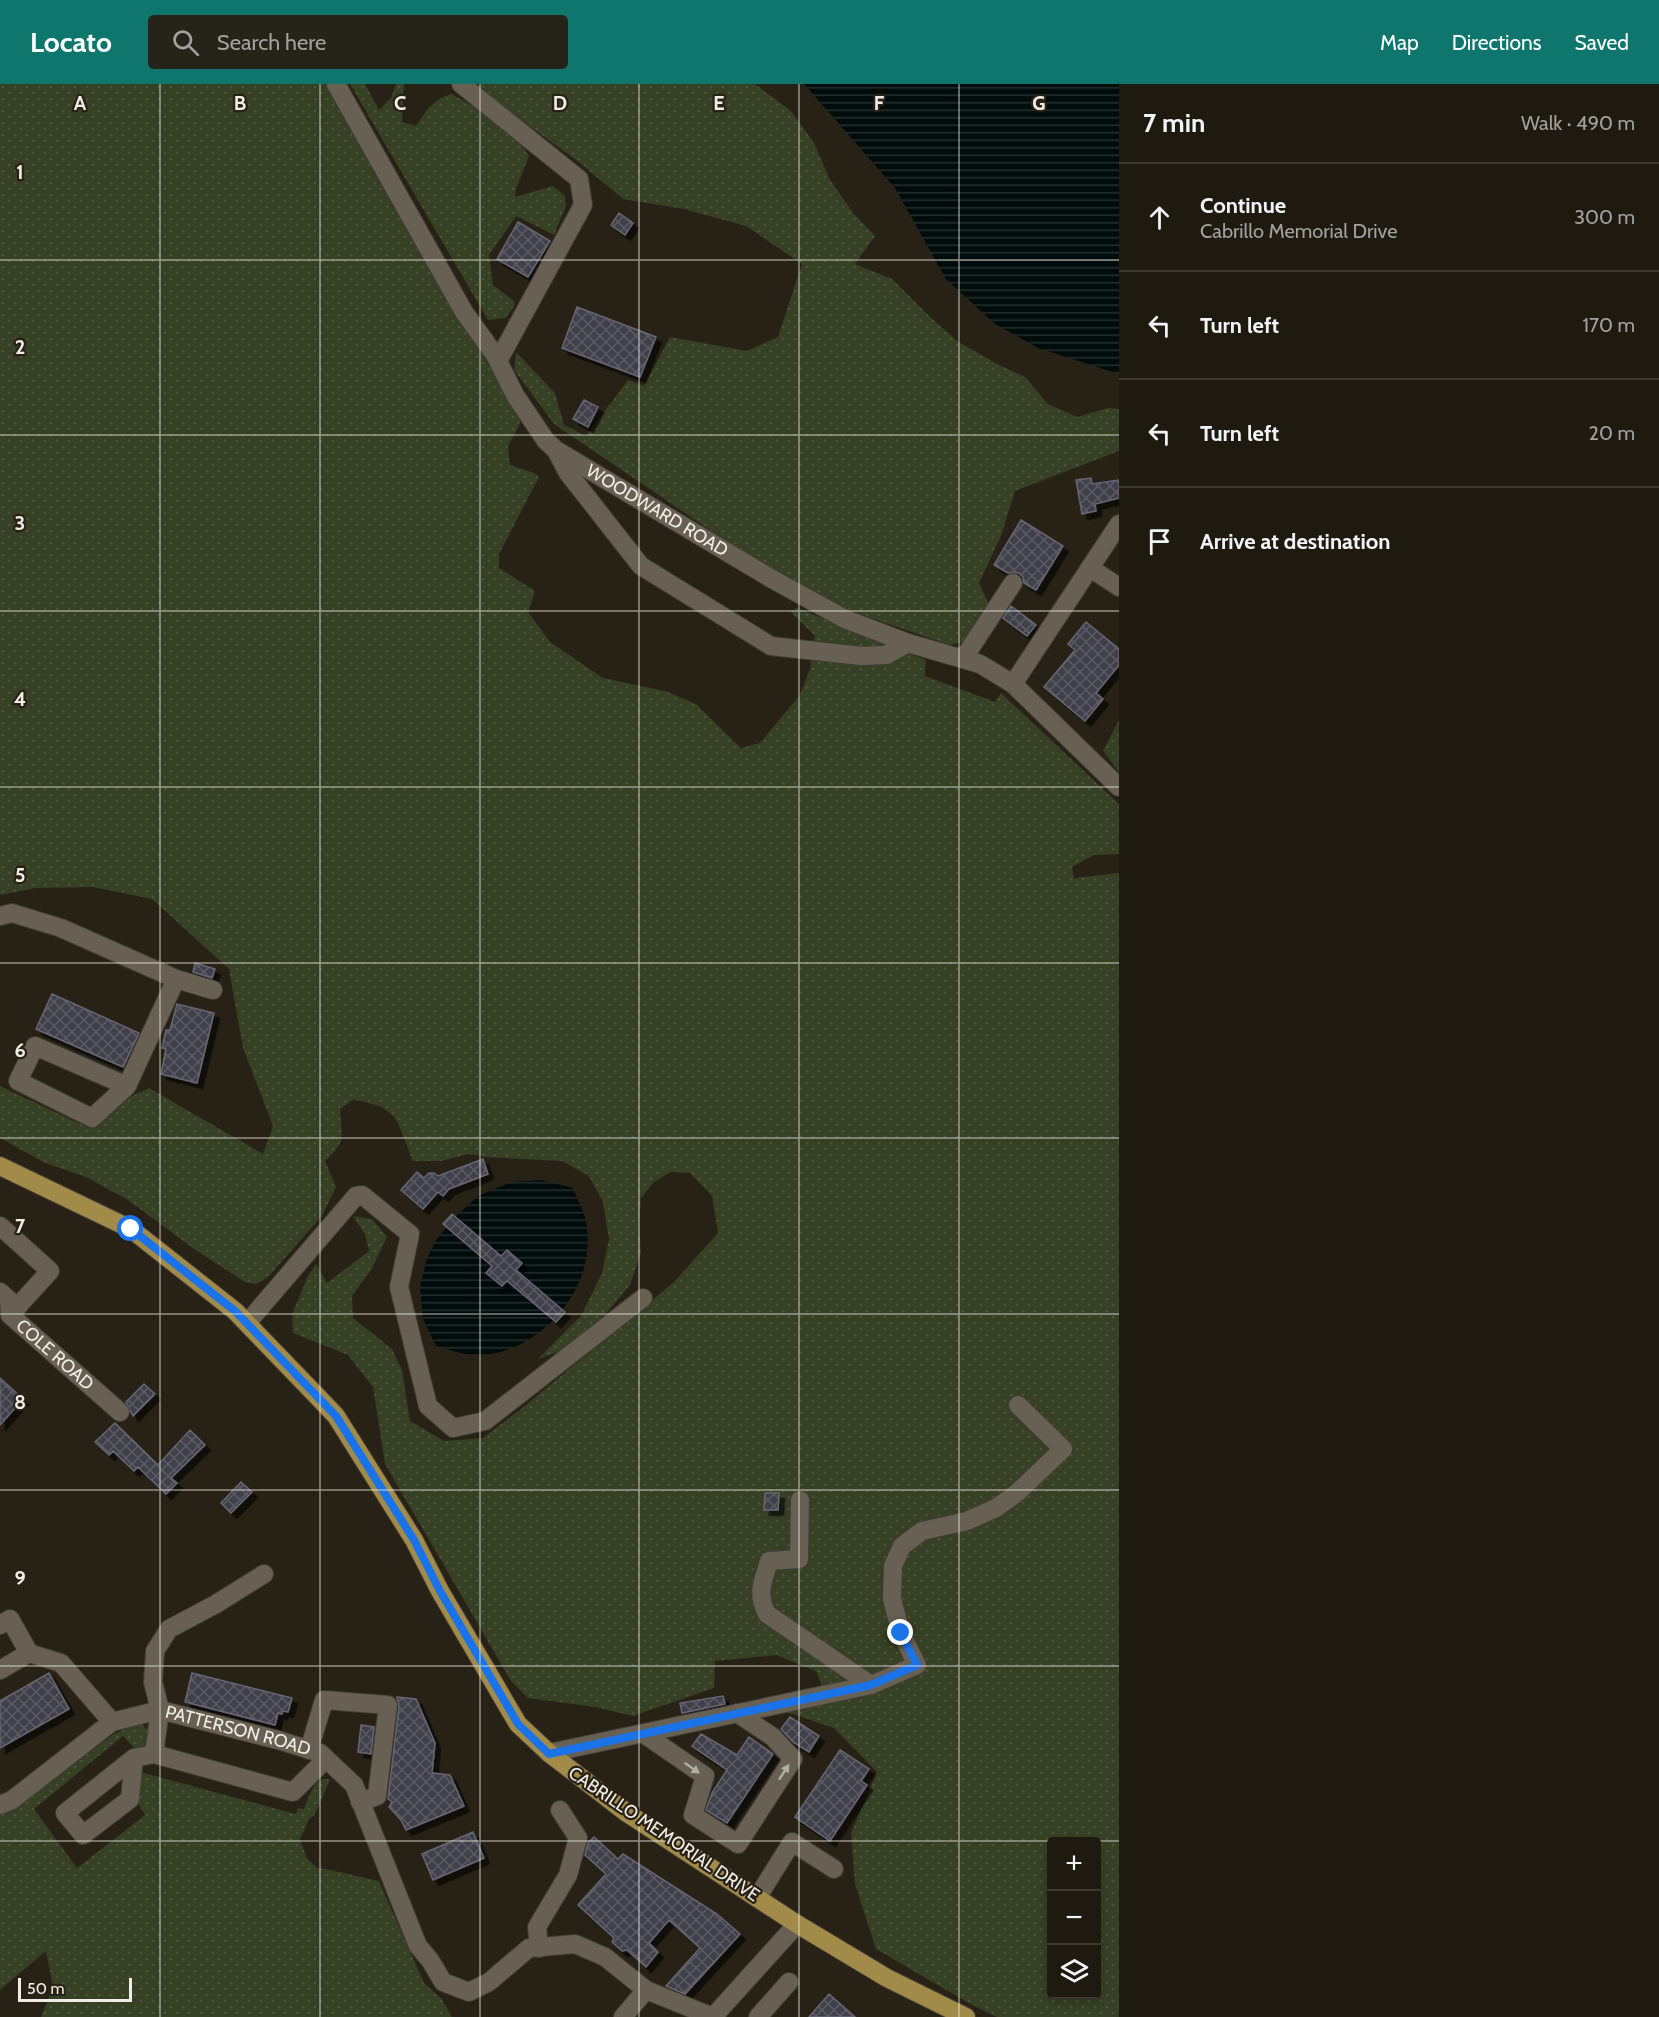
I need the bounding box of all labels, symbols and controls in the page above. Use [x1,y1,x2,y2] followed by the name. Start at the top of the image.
[148,15,568,69] search box
[30,25,112,59] text: Locato
[169,26,202,59] icon: search
[217,29,326,56] text: Search here
[1380,30,1419,55] text: Map
[1452,30,1541,55] text: Directions
[1574,30,1629,55] text: Saved
[74,91,87,115] text: A
[234,91,246,115] text: B
[394,91,406,115] text: C
[553,91,567,115] text: D
[713,91,725,115] text: E
[874,91,885,115] text: F
[1032,91,1046,115] text: G
[1143,107,1205,139] text: 7 min
[1521,111,1635,135] text: Walk · 490 m
[16,160,24,184] text: 1
[1200,192,1286,219] text: Continue
[1143,201,1176,234] icon: ahead
[1574,205,1635,229] text: 300 m
[1200,219,1397,243] text: Cabrillo Memorial Drive
[1143,309,1176,342] icon: left
[1200,312,1279,339] text: Turn left
[1583,313,1635,337] text: 170 m
[15,335,25,359] text: 2
[1143,417,1176,450] icon: left
[1200,420,1279,447] text: Turn left
[1589,421,1635,445] text: 20 m
[582,460,732,561] street label: WOODWARD ROAD
[15,511,25,535] text: 3
[1143,525,1176,558] icon: arrive
[1200,528,1390,555] text: Arrive at destination
[14,687,26,711] text: 4
[15,863,25,887] text: 5
[14,1038,26,1062] text: 6
[15,1214,26,1238] text: 7
[117,1215,143,1241] route start
[11,1314,98,1395] street label: COLE ROAD
[14,1390,26,1414] text: 8
[14,1566,26,1590] text: 9
[887,1619,913,1645] route end
[163,1701,314,1760] street label: PATTERSON ROAD
[564,1762,764,1906] street label: CABRILLO MEMORIAL DRIVE
[684,1762,700,1773] one-way arrow
[778,1764,789,1780] one-way arrow
[1047,1837,1101,1999] map controls
[1047,1837,1101,1891] button: +
[1047,1891,1101,1945] button: −
[1047,1945,1101,1999] button: layers
[18,1975,132,2002] scale bar
[27,1979,64,1998] text: 50 m

